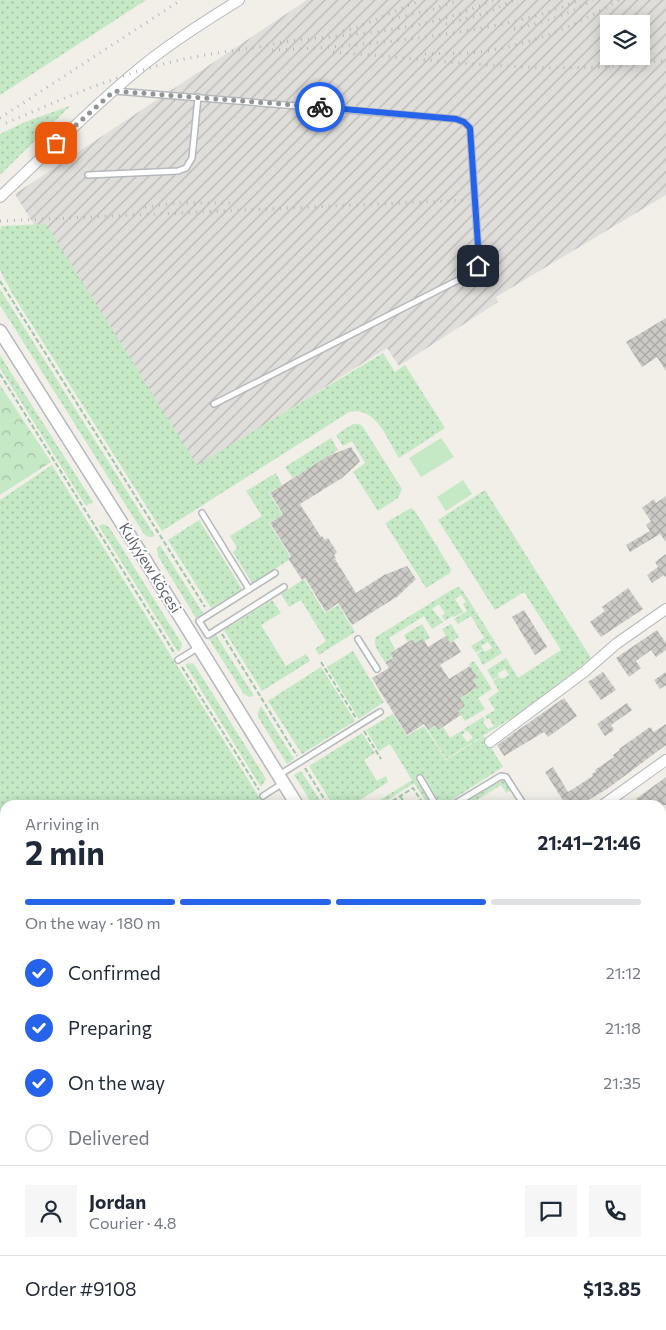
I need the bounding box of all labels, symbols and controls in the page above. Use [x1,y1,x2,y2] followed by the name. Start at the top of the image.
[600,15,650,65] map controls
[600,15,650,65] button: layers
[295,82,345,132] courier
[306,93,334,121] icon: bike
[35,122,77,164] pin
[42,129,70,157] icon: bag
[457,245,499,287] pin
[464,252,492,280] icon: home
[116,519,186,616] street label: Kulyýew köçesi
[25,814,99,833] text: Arriving in
[537,831,641,854] text: 21:41–21:46
[25,832,105,872] text: 2 min
[25,913,161,932] text: On the way · 180 m
[25,959,53,987] icon: check
[68,961,161,984] text: Confirmed
[606,963,641,982] text: 21:12
[25,1014,53,1042] icon: check
[68,1016,152,1039] text: Preparing
[605,1018,641,1037] text: 21:18
[25,1069,53,1097] icon: check
[68,1071,165,1094] text: On the way
[603,1073,641,1092] text: 21:35
[68,1126,149,1149] text: Delivered
[25,1185,77,1237] button: person
[525,1185,577,1237] button: chat
[589,1185,641,1237] button: phone
[89,1190,146,1213] text: Jordan
[89,1213,176,1232] text: Courier · 4.8
[25,1277,137,1300] text: Order #9108
[583,1277,641,1300] text: $13.85

